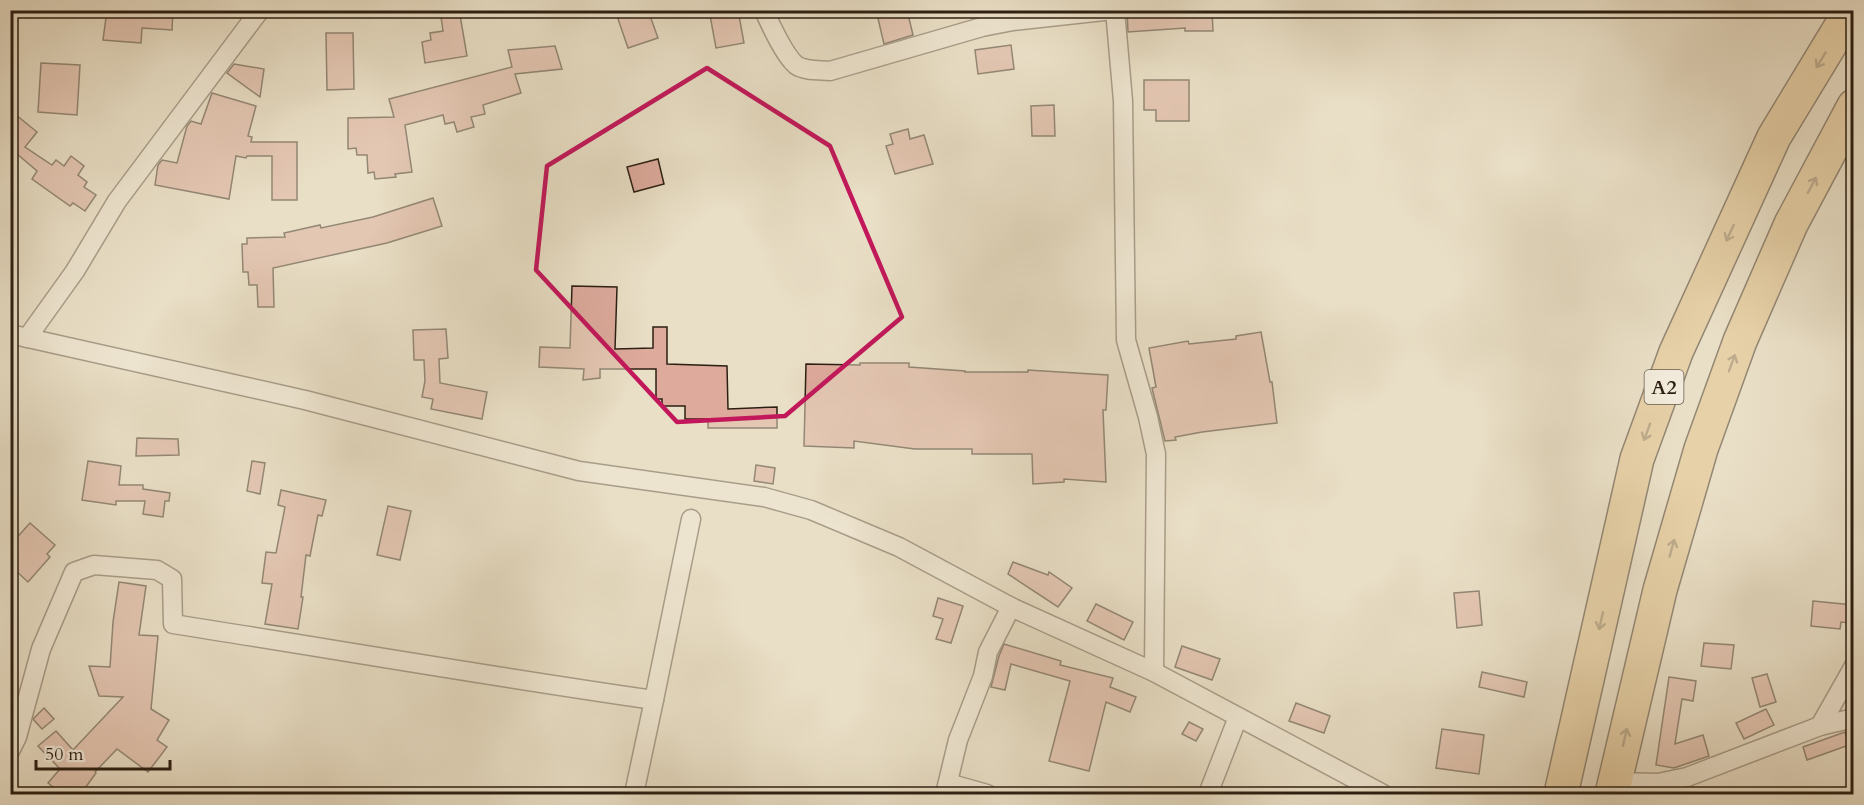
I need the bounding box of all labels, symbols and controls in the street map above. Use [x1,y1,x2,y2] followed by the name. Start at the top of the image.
[1815,51,1827,68] one-way arrow
[1806,177,1818,194] one-way arrow
[1724,223,1736,241] one-way arrow
[1727,354,1738,373] one-way arrow
[1644,370,1684,404] road number: A2
[1641,422,1652,441] one-way arrow
[1667,539,1678,558] one-way arrow
[1595,611,1607,630] one-way arrow
[1620,728,1631,748] one-way arrow
[36,733,170,771] scale bar
[45,742,84,767] text: 50 m

